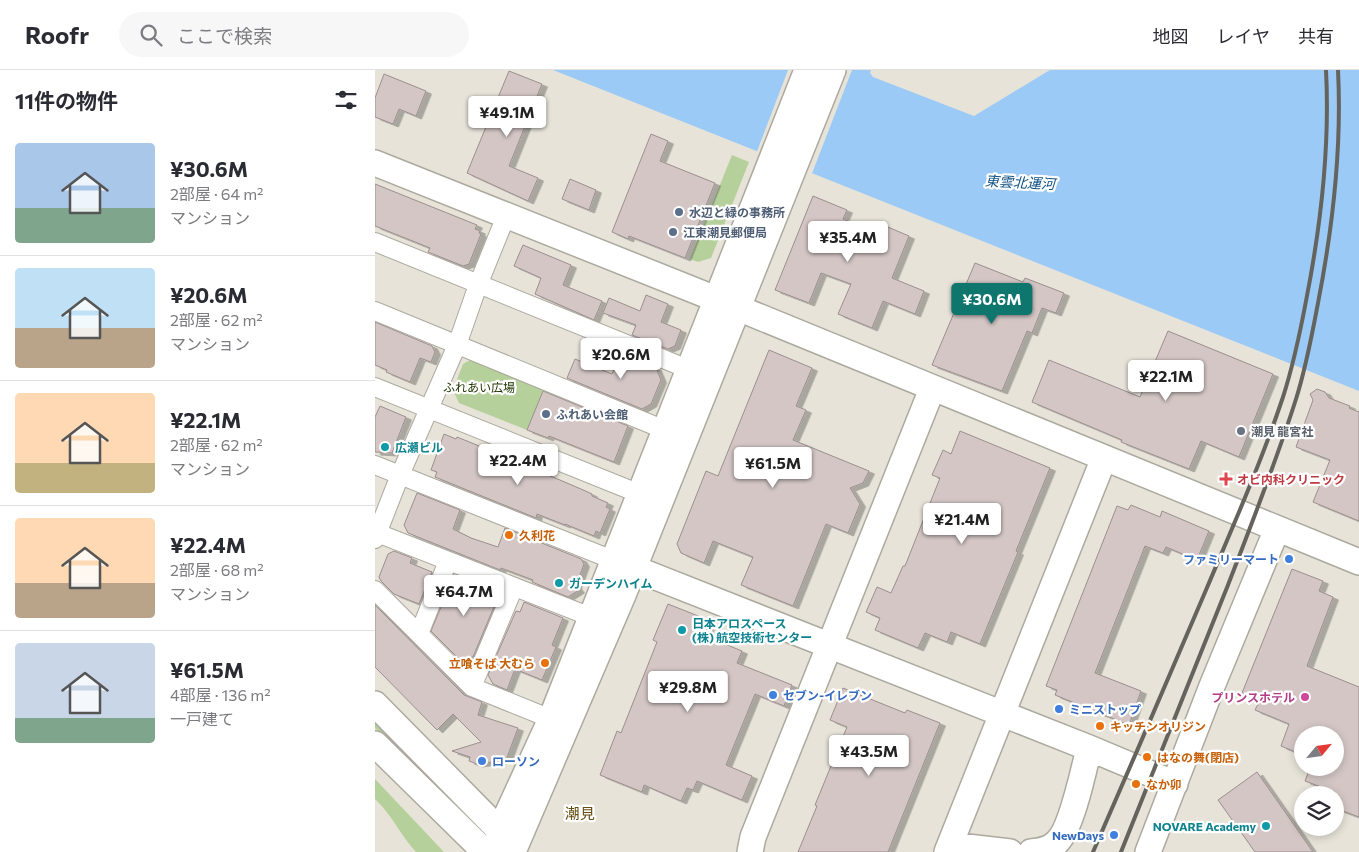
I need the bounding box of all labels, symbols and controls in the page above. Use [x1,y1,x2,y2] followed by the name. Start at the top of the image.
[119,12,469,57] search box
[25,20,89,49] text: Roofr
[137,21,165,49] icon: search
[177,24,272,47] text: ここで検索
[1153,25,1189,47] text: 地図
[1217,25,1270,47] text: レイヤ
[1298,25,1334,47] text: 共有
[332,86,360,114] icon: filters
[15,88,118,113] text: 11件の物件
[466,96,548,138] pin: ¥49.1M
[479,102,535,121] text: ¥49.1M
[170,156,248,181] text: ¥30.6M
[55,163,115,223] icon: home
[985,172,1058,192] water label: 東雲北運河
[170,184,264,203] text: 2部屋 · 64 m²
[689,205,785,219] place label: 水辺と緑の事務所
[673,206,685,218] marker: 水辺と緑の事務所
[170,208,250,227] text: マンション
[807,220,889,263] pin: ¥35.4M
[683,225,767,239] place label: 江東潮見郵便局
[667,226,679,238] marker: 江東潮見郵便局
[819,227,877,246] text: ¥35.4M
[170,282,247,307] text: ¥20.6M
[951,282,1033,325] pin: ¥30.6M
[55,288,115,348] icon: home
[962,289,1022,308] text: ¥30.6M
[170,310,263,329] text: 2部屋 · 62 m²
[170,334,250,353] text: マンション
[580,338,662,380] pin: ¥20.6M
[591,344,651,363] text: ¥20.6M
[1125,360,1207,402] pin: ¥22.1M
[1139,366,1193,385] text: ¥22.1M
[443,380,515,394] park label: ふれあい広場
[170,407,241,432] text: ¥22.1M
[556,407,628,421] place label: ふれあい会館
[540,408,552,420] marker: ふれあい会館
[55,413,115,473] icon: home
[1251,424,1313,438] place label: 潮見 龍宮社
[1235,425,1247,437] marker: 潮見 龍宮社
[170,435,263,454] text: 2部屋 · 62 m²
[395,440,443,454] place label: 広瀬ビル
[379,441,391,453] marker: 広瀬ビル
[477,444,559,486] pin: ¥22.4M
[732,446,814,489] pin: ¥61.5M
[489,450,547,469] text: ¥22.4M
[745,453,801,472] text: ¥61.5M
[170,459,250,478] text: マンション
[1219,472,1233,486] marker: オビ内科クリニック
[1237,472,1345,486] place label: オビ内科クリニック
[921,502,1003,545] pin: ¥21.4M
[934,509,990,528] text: ¥21.4M
[519,528,555,542] place label: 久利花
[503,529,515,541] marker: 久利花
[170,532,246,557] text: ¥22.4M
[55,538,115,598] icon: home
[1183,552,1279,566] place label: ファミリーマート
[1283,553,1295,565] marker: ファミリーマート
[170,560,264,579] text: 2部屋 · 68 m²
[423,574,505,617] pin: ¥64.7M
[569,576,653,590] place label: ガーデンハイム
[553,577,565,589] marker: ガーデンハイム
[435,581,493,600] text: ¥64.7M
[170,584,250,603] text: マンション
[692,616,812,644] place label: 日本アロスペース (株) 航空技術センター
[676,624,688,636] marker: 日本アロスペース (株) 航空技術センター
[449,656,535,670] place label: 立喰そば 大むら
[170,657,244,682] text: ¥61.5M
[539,657,551,669] marker: 立喰そば 大むら
[55,663,115,723] icon: home
[647,670,729,713] pin: ¥29.8M
[659,677,717,696] text: ¥29.8M
[170,685,271,704] text: 4部屋 · 136 m²
[783,688,872,702] place label: セブン-イレブン
[767,689,779,701] marker: セブン-イレブン
[1211,690,1295,704] place label: プリンスホテル
[1299,691,1311,703] marker: プリンスホテル
[1069,702,1141,716] place label: ミニストップ
[1053,703,1065,715] marker: ミニストップ
[170,709,234,728] text: 一戸建て
[1110,719,1206,733] place label: キッチンオリジン
[1094,720,1106,732] marker: キッチンオリジン
[1294,726,1344,776] north arrow
[1294,726,1344,836] map controls
[828,734,910,777] pin: ¥43.5M
[840,741,898,760] text: ¥43.5M
[1157,750,1239,764] place label: はなの舞(閉店)
[1141,751,1153,763] marker: はなの舞(閉店)
[492,754,540,768] place label: ローソン
[476,755,488,767] marker: ローソン
[1146,777,1182,791] place label: なか卯
[1130,778,1142,790] marker: なか卯
[1294,786,1344,836] button: layers
[565,804,595,822] district label: 潮見
[1153,819,1256,833] place label: NOVARE Academy
[1260,820,1272,832] marker: NOVARE Academy
[1052,828,1104,842] place label: NewDays
[1108,829,1120,841] marker: NewDays

